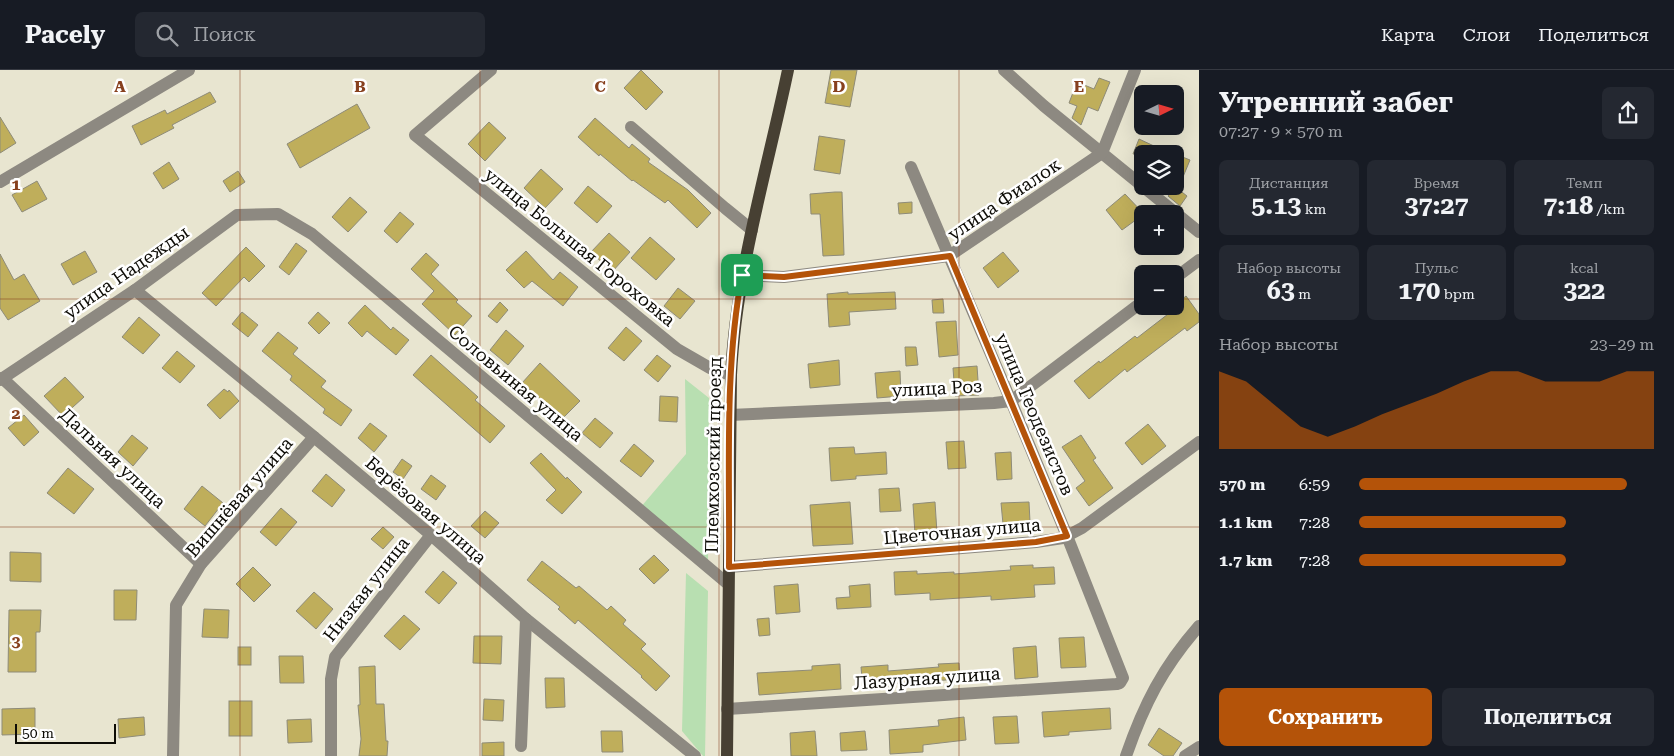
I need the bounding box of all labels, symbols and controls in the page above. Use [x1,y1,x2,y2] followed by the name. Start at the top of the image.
[135,12,485,57] search box
[25,21,105,49] text: Pacely
[153,21,181,49] icon: search
[193,23,256,46] text: Поиск
[1381,24,1435,45] text: Карта
[1463,24,1510,45] text: Слои
[1538,24,1649,45] text: Поделиться
[114,77,126,96] text: A
[354,77,366,96] text: B
[594,77,606,96] text: C
[833,77,846,96] text: D
[1074,77,1084,96] text: E
[1134,85,1184,135] north arrow
[1134,85,1184,315] map controls
[1219,86,1453,119] text: Утренний забег
[1602,87,1654,139] button: share
[1219,122,1343,141] text: 07:27 · 9 × 570 m
[1134,145,1184,195] button: layers
[944,154,1064,244] street label: улица Фиалок
[480,164,680,331] street label: улица Большая Гороховка
[12,175,21,194] text: 1
[1249,175,1328,191] text: Дистанция
[1414,175,1459,191] text: Время
[1566,175,1602,191] text: Темп
[1251,191,1301,220] text: 5.13
[1405,191,1468,220] text: 37:27
[1543,191,1593,220] text: 7:18
[1301,201,1326,217] text: km
[1593,201,1625,217] text: /km
[1134,205,1184,255] button: +
[59,221,193,323] street label: улица Надежды
[721,254,763,296] pin
[1237,260,1341,276] text: Набор высоты
[1415,260,1458,276] text: Пульс
[1570,260,1598,276] text: kcal
[728,261,756,289] icon: arrive
[1134,265,1184,315] button: −
[1267,276,1295,305] text: 63
[1398,276,1440,305] text: 170
[1563,276,1605,305] text: 322
[1295,286,1311,302] text: m
[1440,286,1475,302] text: bpm
[444,320,588,446] street label: Соловьиная улица
[991,330,1079,498] street label: улица Геодезистов
[1219,335,1338,354] text: Набор высоты
[1590,335,1654,354] text: 23–29 m
[701,357,725,553] street label: Племхозский проезд
[891,375,983,401] street label: улица Роз
[12,404,21,423] text: 2
[56,404,170,513] street label: Дальняя улица
[181,433,297,561] street label: Вишнёвая улица
[361,452,491,568] street label: Берёзовая улица
[1219,475,1265,494] text: 570 m
[1299,475,1330,494] text: 6:59
[1219,513,1272,532] text: 1.1 km
[1299,513,1330,532] text: 7:28
[882,514,1042,548] street label: Цветочная улица
[319,532,413,645] street label: Низкая улица
[1219,551,1272,570] text: 1.7 km
[1299,551,1330,570] text: 7:28
[12,632,21,651] text: 3
[853,662,1001,694] street label: Лазурная улица
[1219,688,1432,746] button: Сохранить
[1442,688,1654,746] button: Поделиться
[15,721,116,744] scale bar
[22,725,54,741] text: 50 m

